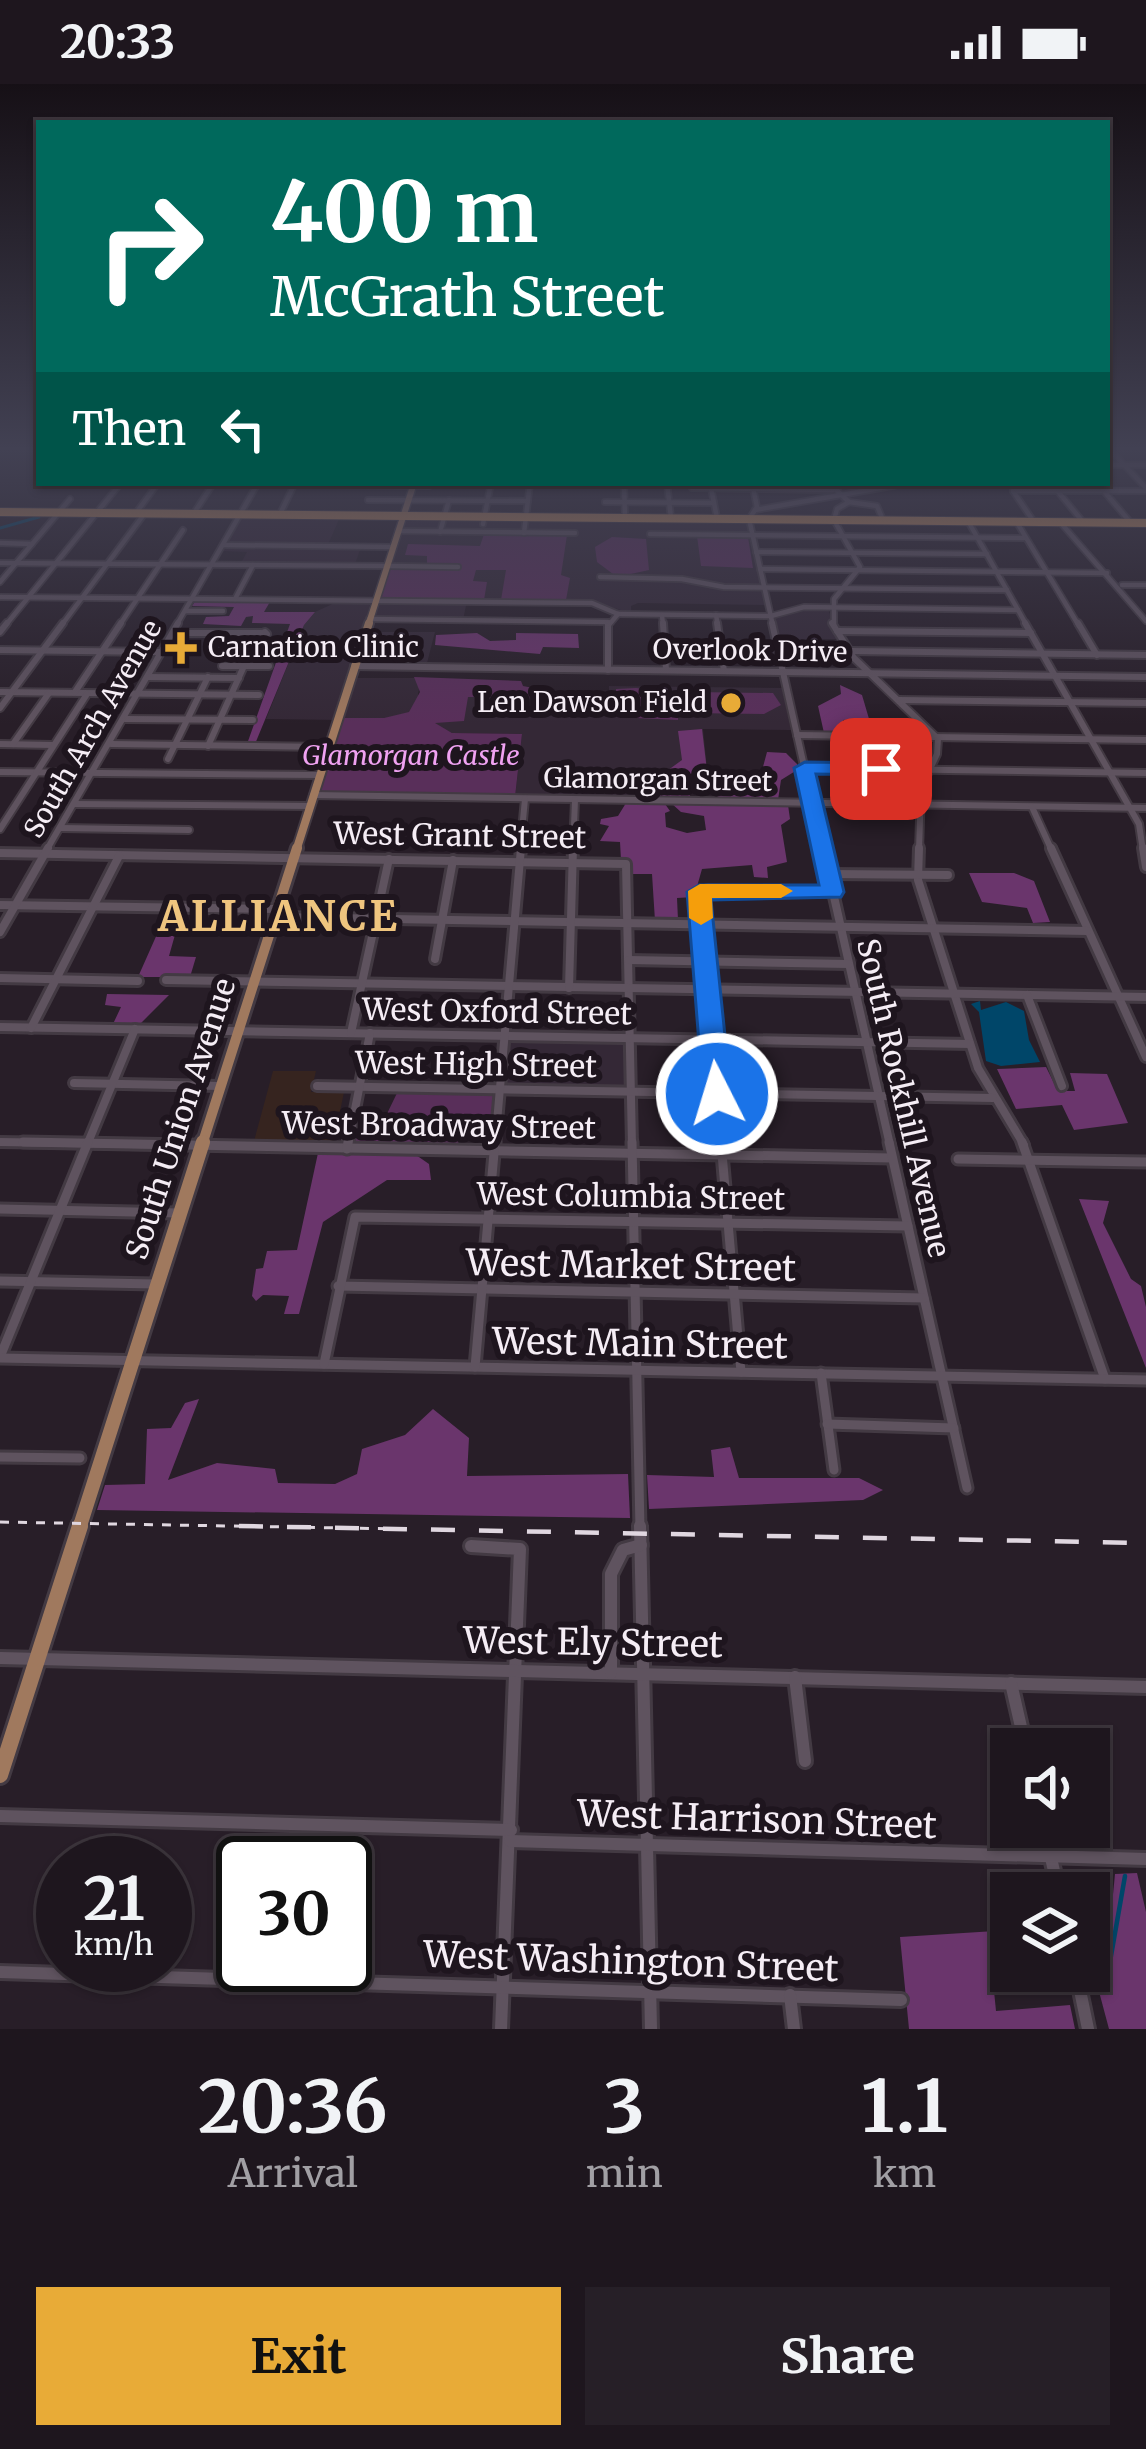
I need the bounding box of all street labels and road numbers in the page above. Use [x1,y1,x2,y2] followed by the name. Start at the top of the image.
[16,613,168,844] street label: South Arch Avenue
[652,631,848,669] street label: Overlook Drive
[543,760,773,799] street label: Glamorgan Street
[332,814,587,856] street label: West Grant Street
[849,935,959,1261] street label: South Rockhill Avenue
[117,973,243,1264] street label: South Union Avenue
[361,990,633,1032] street label: West Oxford Street
[354,1043,598,1085] street label: West High Street
[281,1103,597,1147] street label: West Broadway Street
[476,1174,786,1218] street label: West Columbia Street
[465,1240,796,1291] street label: West Market Street
[491,1318,788,1369] street label: West Main Street
[462,1618,723,1667] street label: West Ely Street
[575,1791,938,1848] street label: West Harrison Street
[422,1932,839,1991] street label: West Washington Street

